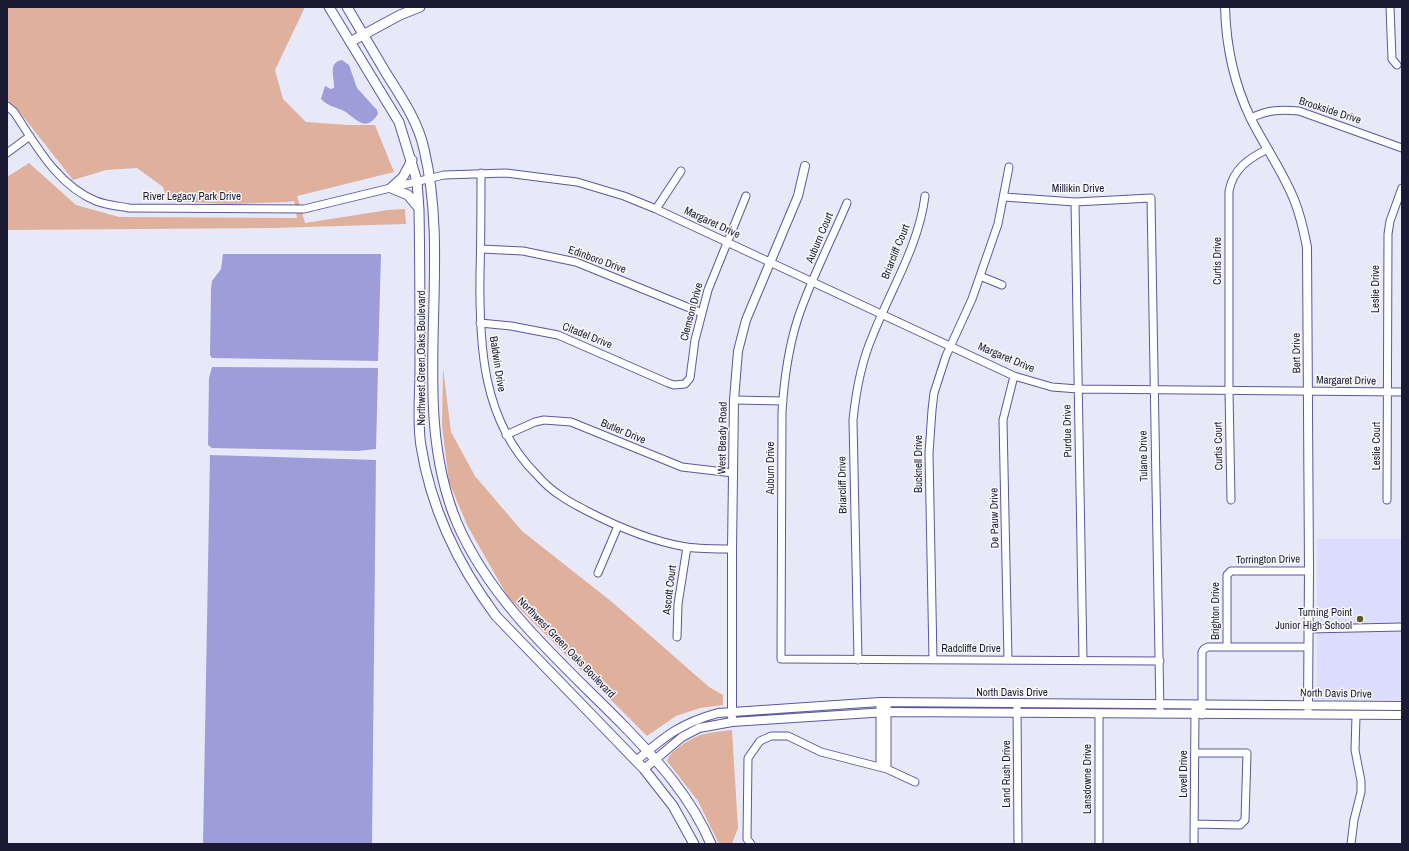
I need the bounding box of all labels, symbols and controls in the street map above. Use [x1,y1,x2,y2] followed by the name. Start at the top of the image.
[1297,95,1363,127] street label: Brookside Drive
[1052,182,1104,196] street label: Millikin Drive
[143,190,241,204] street label: River Legacy Park Drive
[682,204,742,242] street label: Margaret Drive
[803,211,837,265] street label: Auburn Court
[879,223,913,281] street label: Briarcliff Court
[1211,237,1225,285] street label: Curtis Drive
[566,243,628,277] street label: Edinboro Drive
[1369,265,1383,313] street label: Leslie Drive
[678,281,706,343] street label: Clemson Drive
[415,291,429,425] street label: Northwest Green Oaks Boulevard
[560,320,614,352] street label: Citadel Drive
[1290,333,1304,373] street label: Bert Drive
[486,335,508,393] street label: Baldwin Drive
[976,340,1036,376] street label: Margaret Drive
[1316,374,1376,388] street label: Margaret Drive
[716,402,730,474] street label: West Beady Road
[1061,404,1075,458] street label: Purdue Drive
[599,417,647,447] street label: Butler Drive
[1212,422,1226,470] street label: Curtis Court
[1370,422,1384,470] street label: Leslie Court
[1137,430,1151,482] street label: Tulane Drive
[912,435,926,493] street label: Bucknell Drive
[764,441,778,495] street label: Auburn Drive
[836,456,850,514] street label: Briarcliff Drive
[988,488,1002,548] street label: De Pauw Drive
[1236,553,1300,567] street label: Torrington Drive
[660,565,680,615] street label: Ascott Court
[1209,582,1223,640] street label: Brighton Drive
[514,595,618,701] street label: Northwest Green Oaks Boulevard
[1275,606,1352,632] place label: Turning Point Junior High School
[1355,614,1365,624] marker: Turning Point Junior High School
[941,642,1001,656] street label: Radcliffe Drive
[976,686,1048,700] street label: North Davis Drive
[1300,687,1372,701] street label: North Davis Drive
[1000,740,1014,808] street label: Land Rush Drive
[1081,744,1095,814] street label: Lansdowne Drive
[1177,750,1191,798] street label: Lovell Drive

